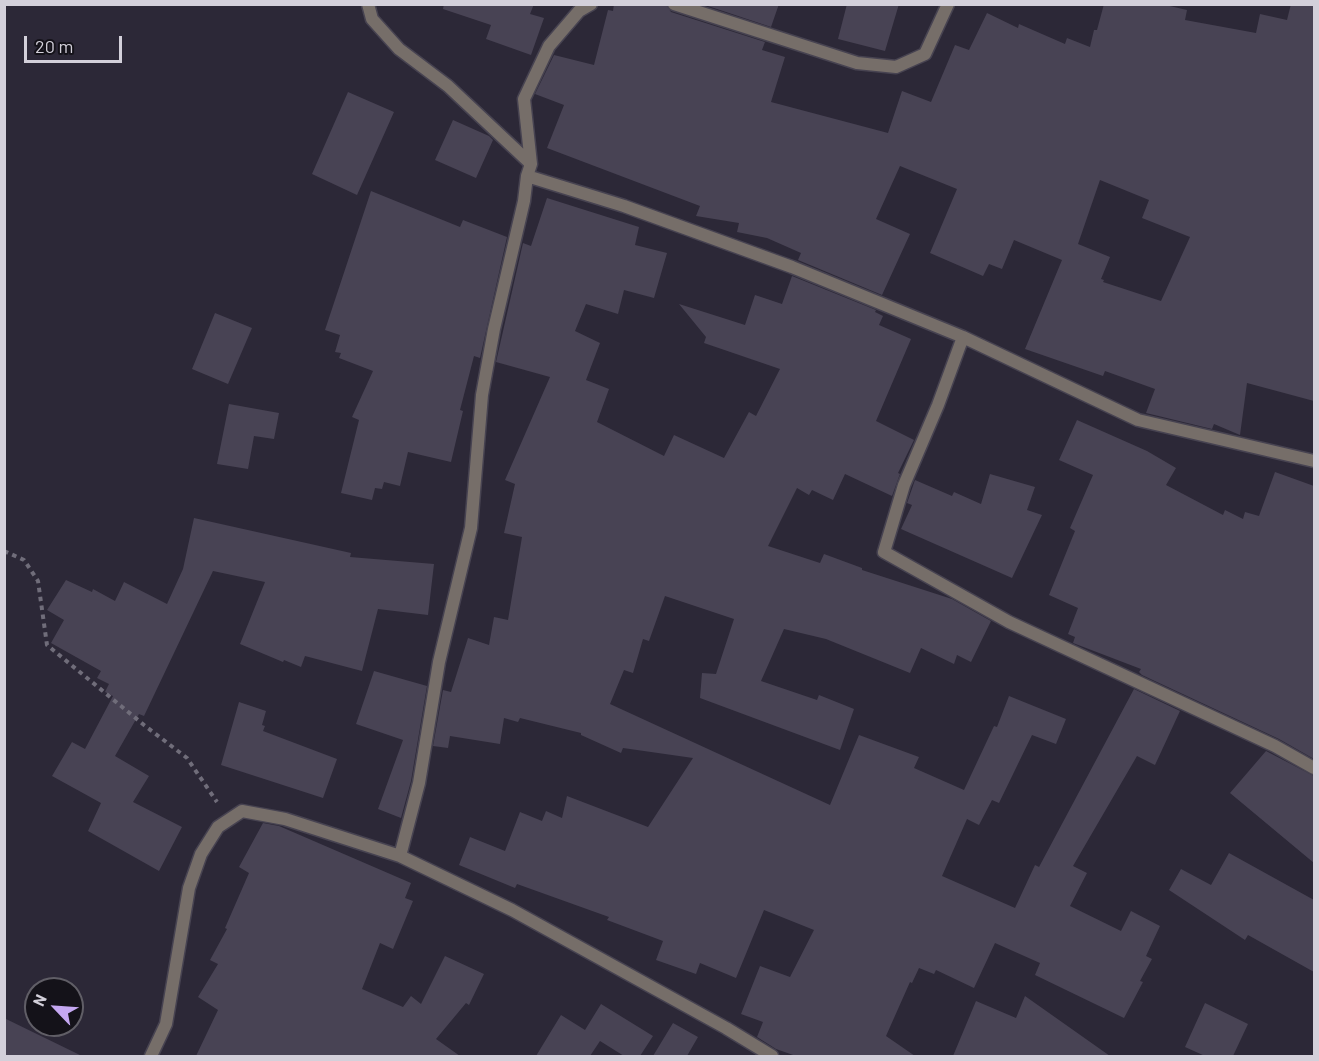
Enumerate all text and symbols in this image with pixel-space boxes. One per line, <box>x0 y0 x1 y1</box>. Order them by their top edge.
scale bar <box>27 24 124 62</box>
text: 20 m <box>35 35 73 57</box>
north arrow <box>24 977 84 1037</box>
text: N <box>28 991 50 1009</box>

